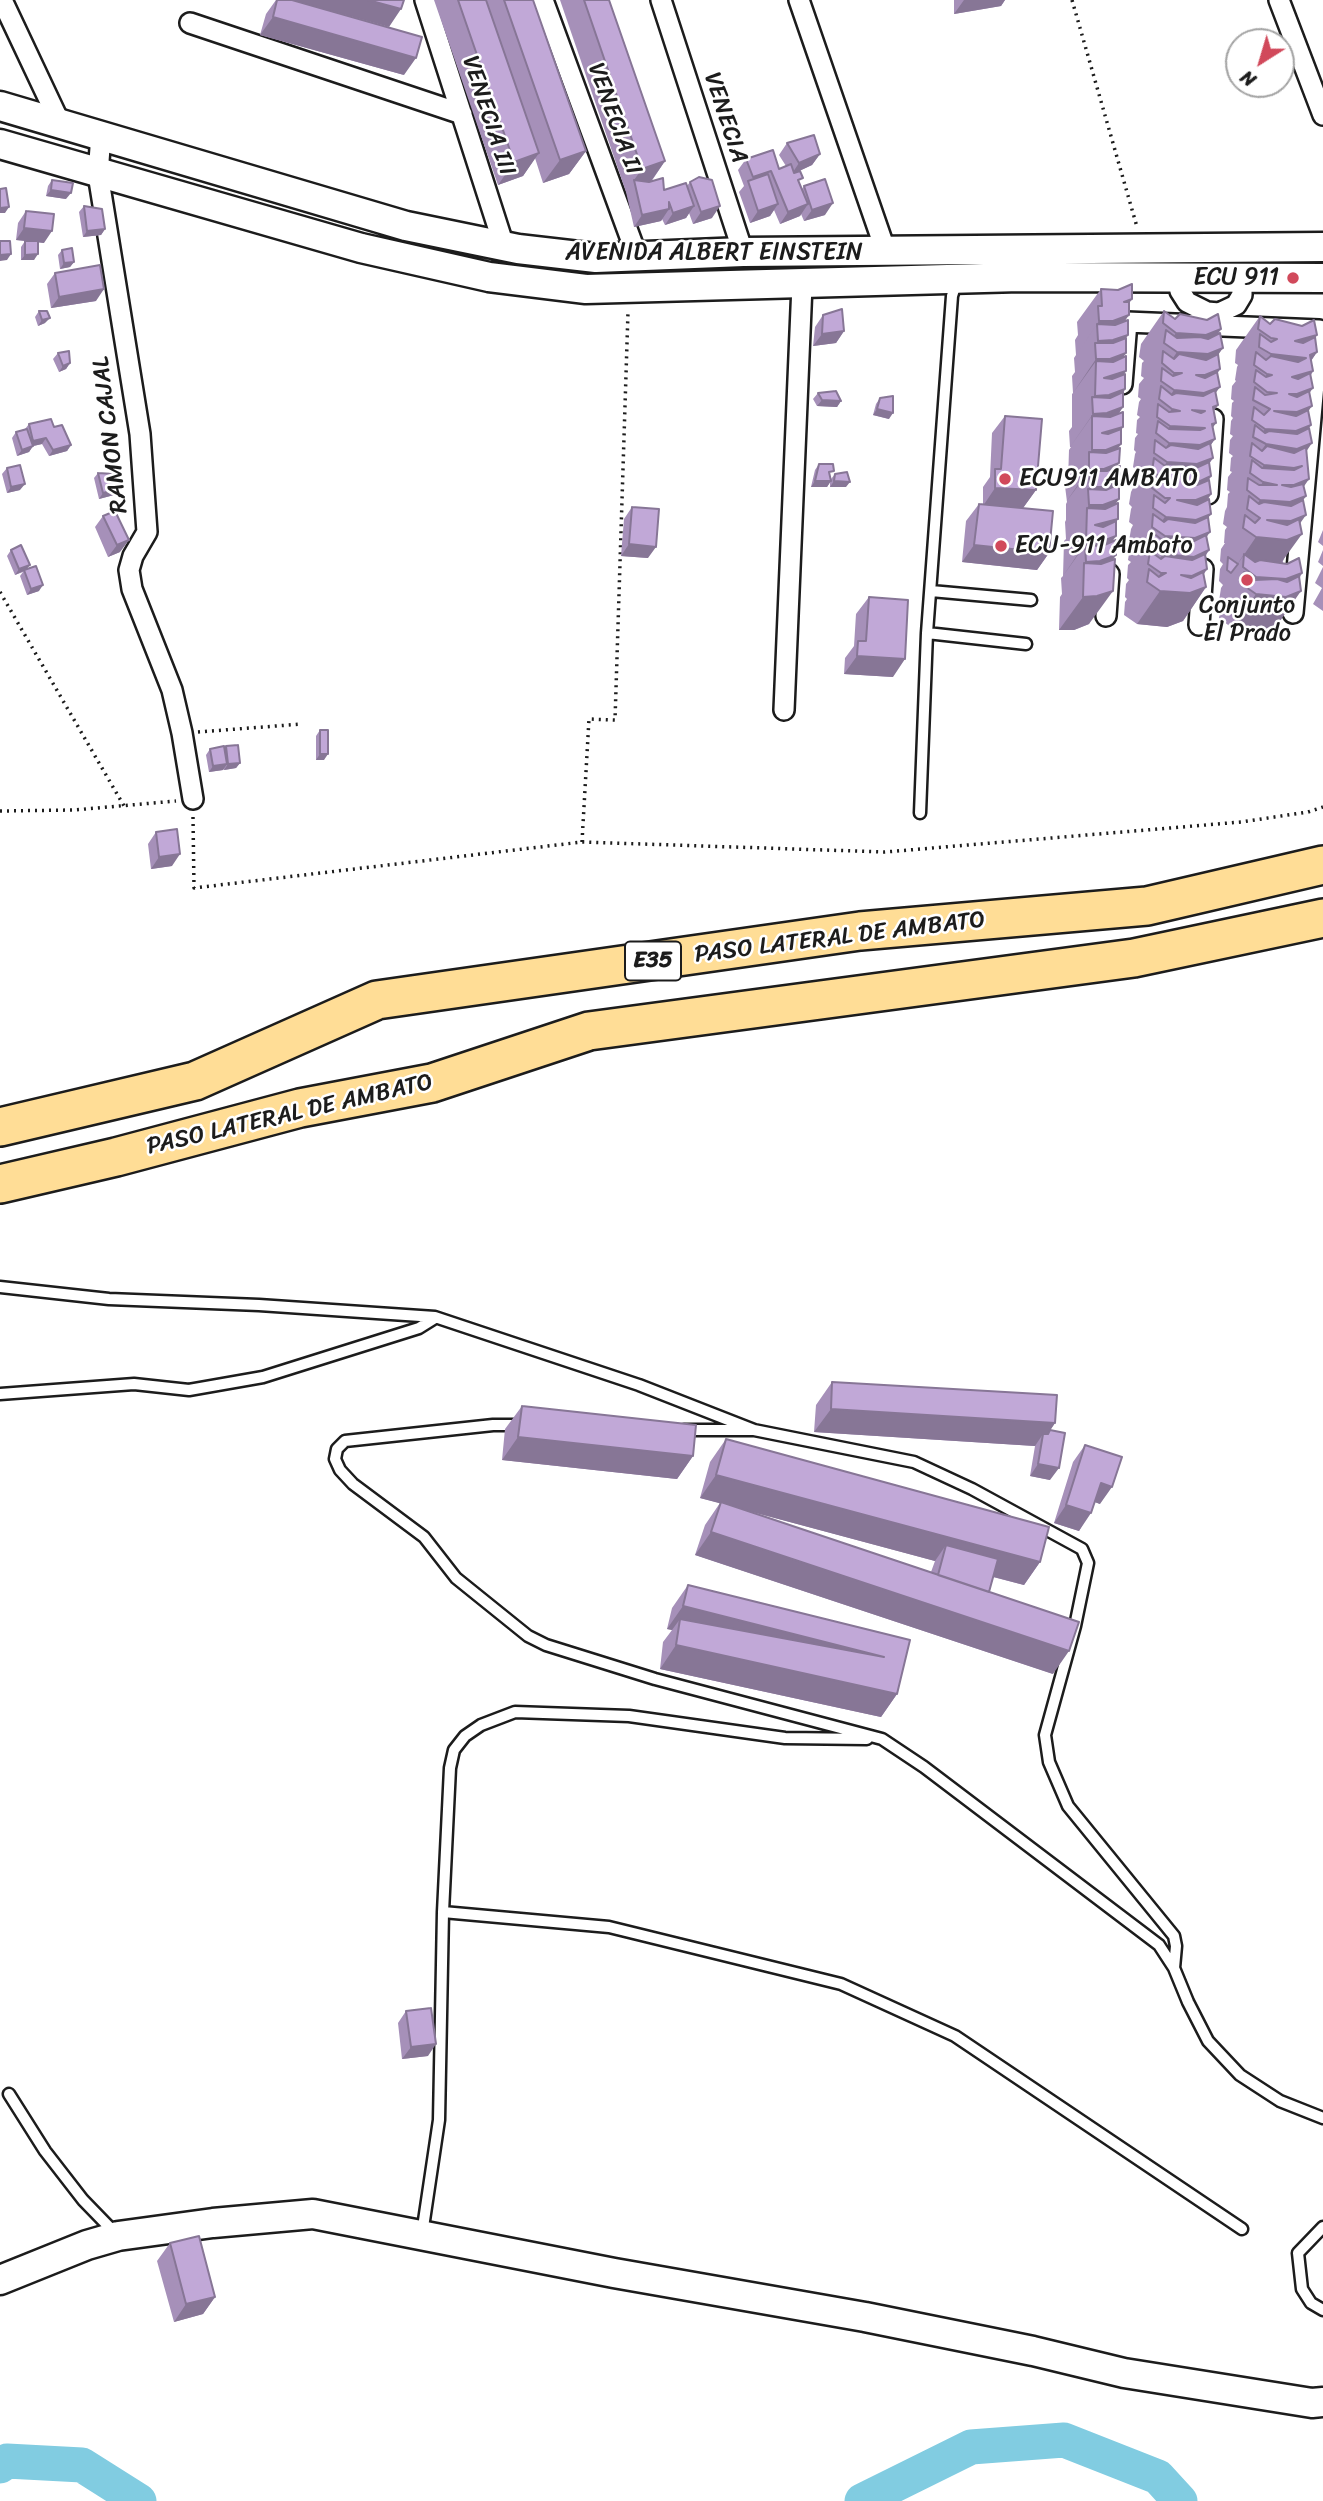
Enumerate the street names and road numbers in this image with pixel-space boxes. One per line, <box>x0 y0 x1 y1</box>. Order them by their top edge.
street label: VENECIA III <box>455 53 521 179</box>
street label: VENECIA II <box>581 59 647 179</box>
street label: VENECIA <box>697 69 753 167</box>
street label: AVENIDA ALBERT EINSTEIN <box>565 239 863 267</box>
street label: RAMON CAJAL <box>87 355 135 515</box>
street label: PASO LATERAL DE AMBATO <box>693 906 987 970</box>
road number: E35 <box>625 942 681 980</box>
street label: PASO LATERAL DE AMBATO <box>144 1068 436 1162</box>

